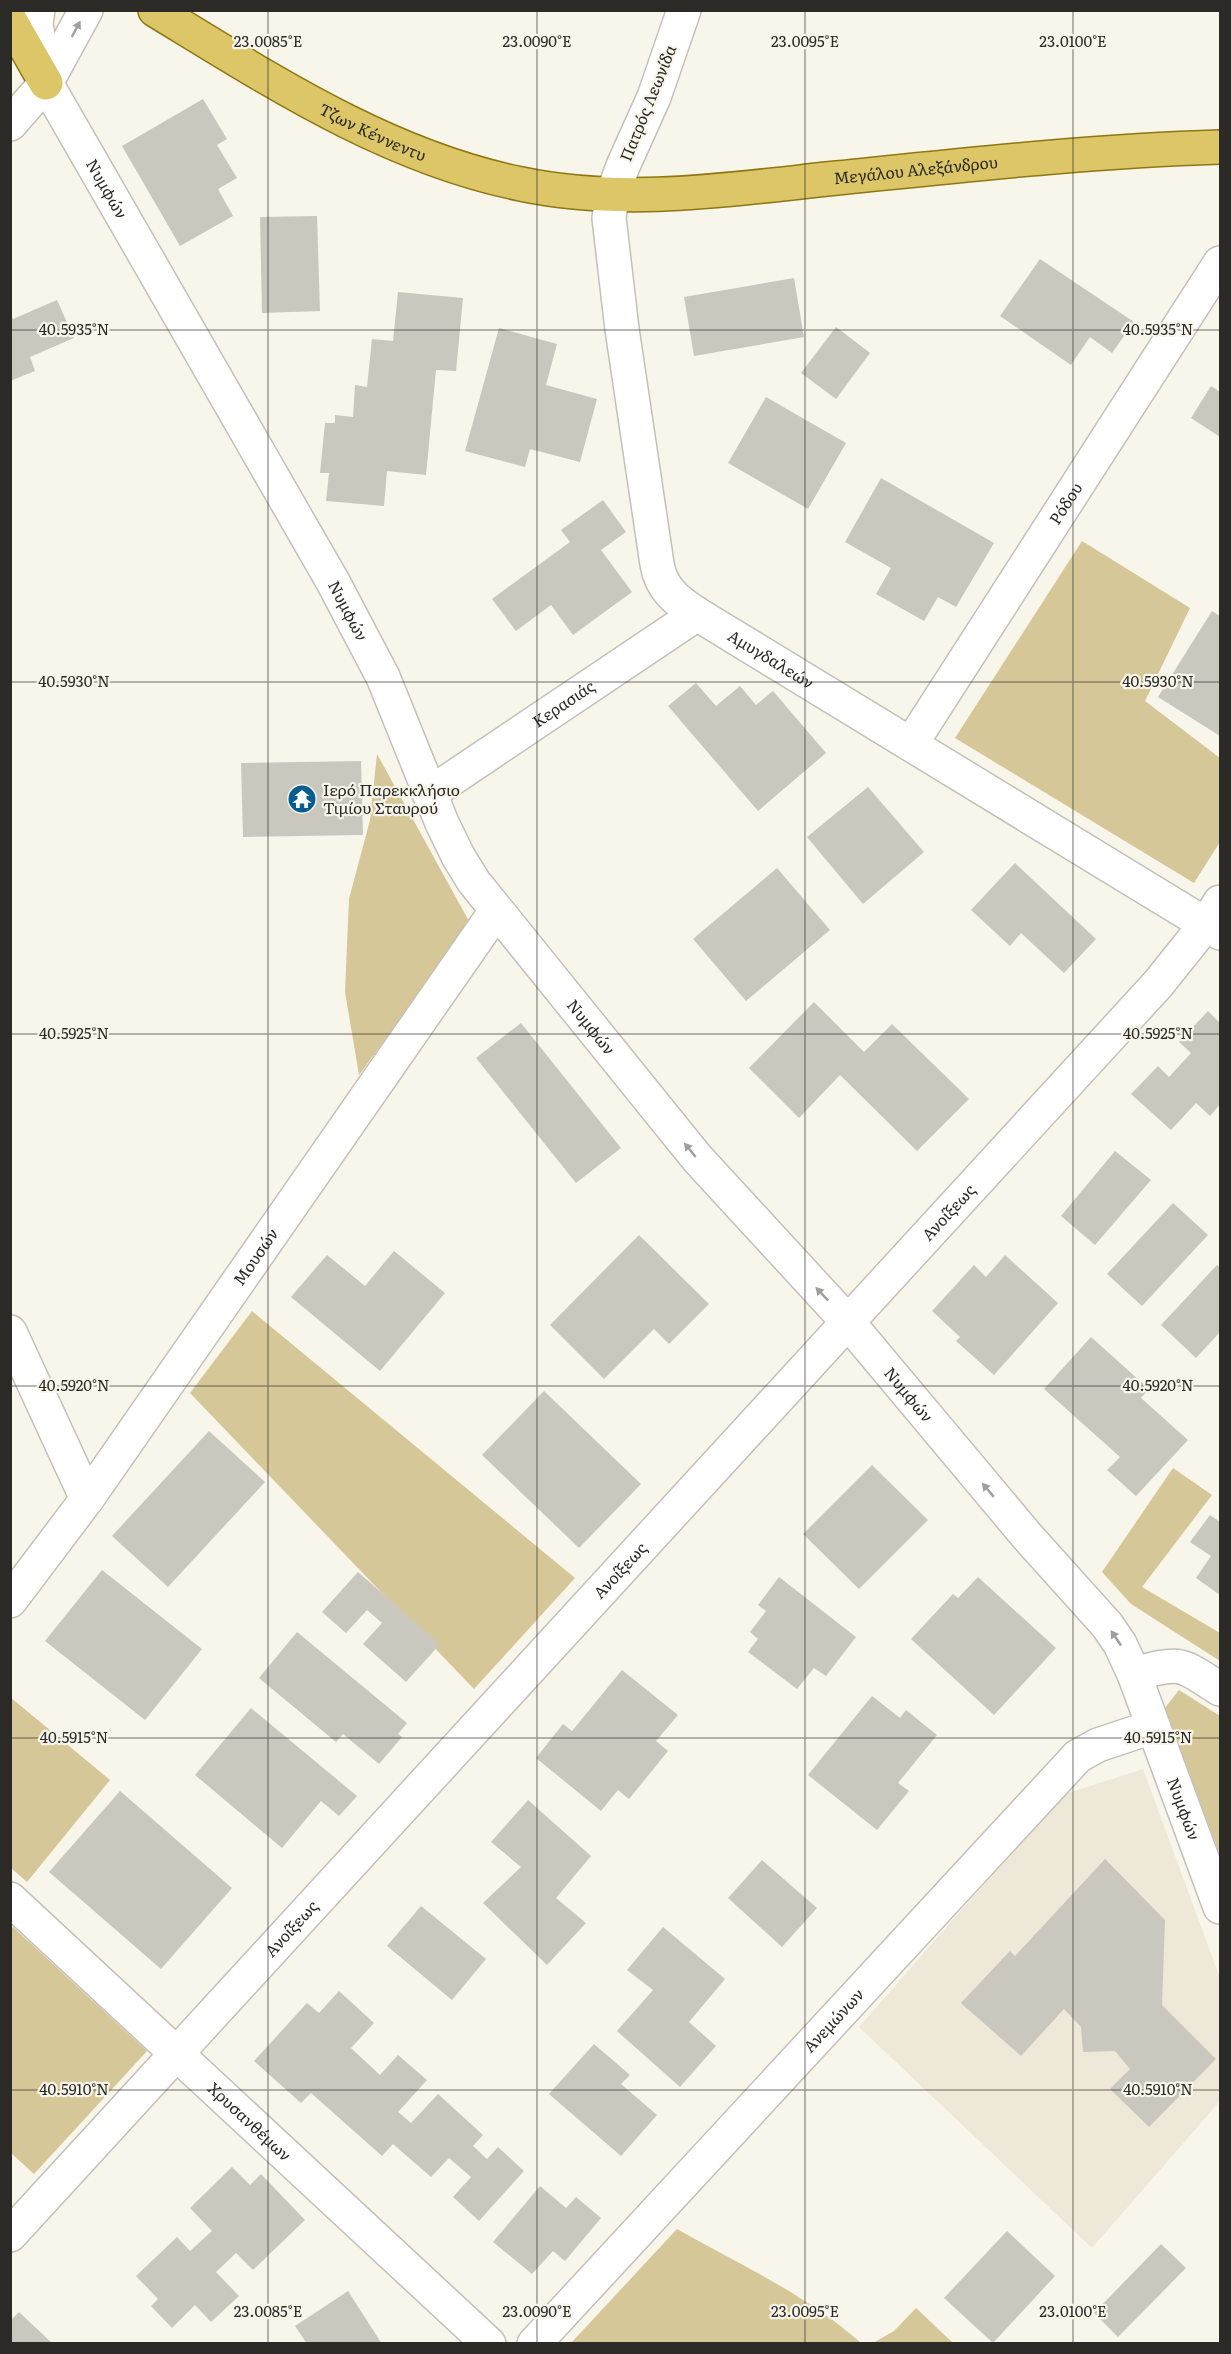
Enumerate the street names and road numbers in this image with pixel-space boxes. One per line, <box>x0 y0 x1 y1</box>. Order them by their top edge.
street label: Πατρός Λεωνίδα <box>613 41 681 165</box>
street label: Τζων Κέννεντυ <box>315 96 430 166</box>
street label: Μεγάλου Αλεξάνδρου <box>832 149 999 189</box>
street label: Νυμφών <box>81 154 134 223</box>
street label: Ρόδου <box>1042 477 1087 529</box>
street label: Νυμφών <box>323 576 375 645</box>
street label: Αμυγδαλεών <box>724 623 819 694</box>
street label: Κερασιάς <box>527 673 599 733</box>
street label: Νυμφών <box>562 993 622 1059</box>
street label: Ανοίξεως <box>915 1178 980 1245</box>
street label: Μουσών <box>226 1223 283 1290</box>
street label: Νυμφών <box>879 1361 940 1427</box>
street label: Ανοίξεως <box>587 1536 652 1603</box>
street label: Νυμφών <box>1162 1774 1207 1843</box>
street label: Ανοίξεως <box>258 1894 323 1962</box>
street label: Ανεμώνων <box>797 1982 869 2057</box>
street label: Χρυσανθέμων <box>203 2076 298 2166</box>

